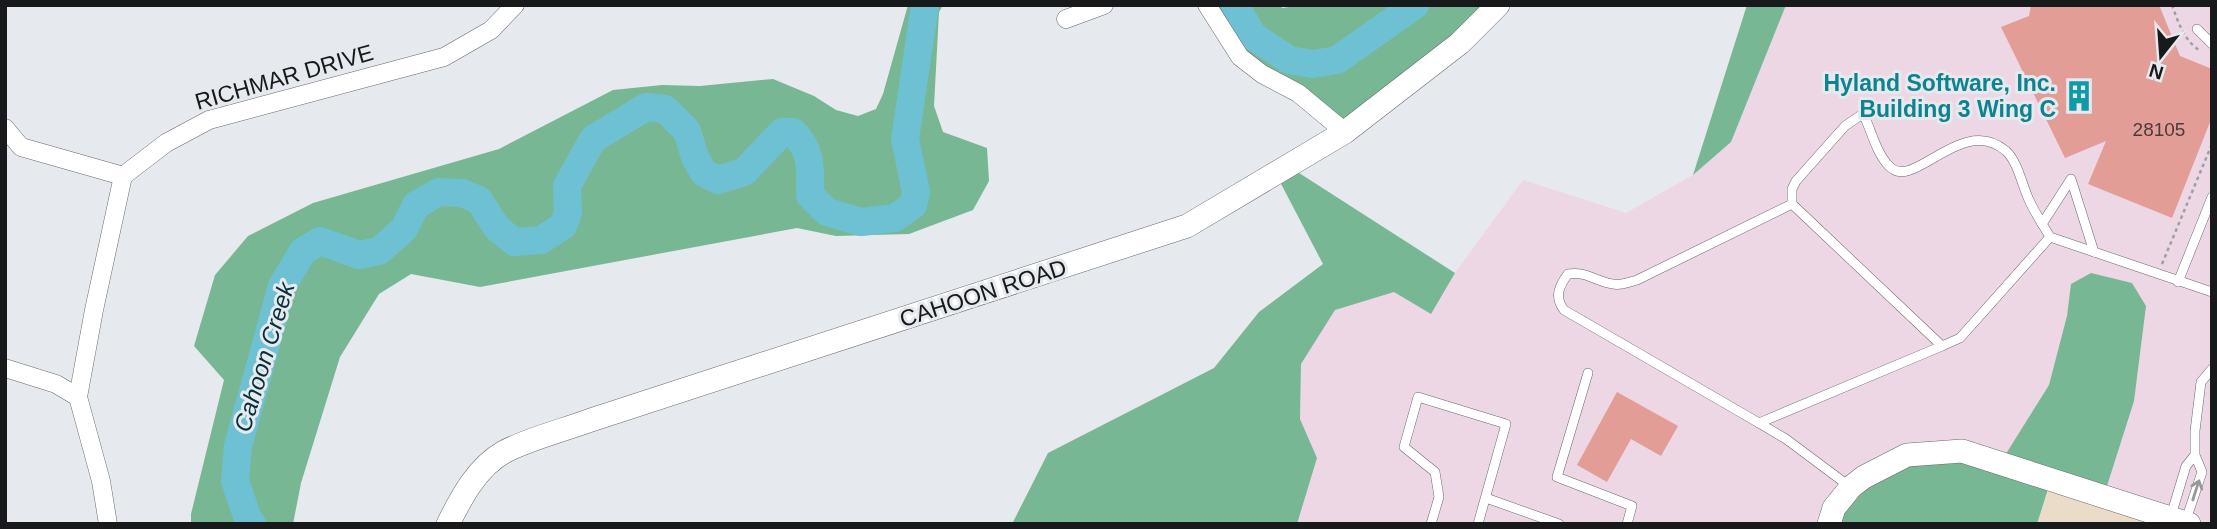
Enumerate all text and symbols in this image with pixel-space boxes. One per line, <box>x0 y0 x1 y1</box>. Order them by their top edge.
north arrow <box>2126 21 2196 91</box>
street label: RICHMAR DRIVE <box>192 39 376 115</box>
text: N <box>2147 60 2166 84</box>
place label: Hyland Software, Inc. Building 3 Wing C <box>1823 70 2056 122</box>
building icon: Hyland Software, Inc. Building 3 Wing C <box>2062 79 2096 113</box>
house number: 28105 <box>2133 119 2185 140</box>
street label: CAHOON ROAD <box>896 254 1070 332</box>
water label: Cahoon Creek <box>228 277 300 435</box>
one-way arrow <box>2191 480 2203 502</box>

